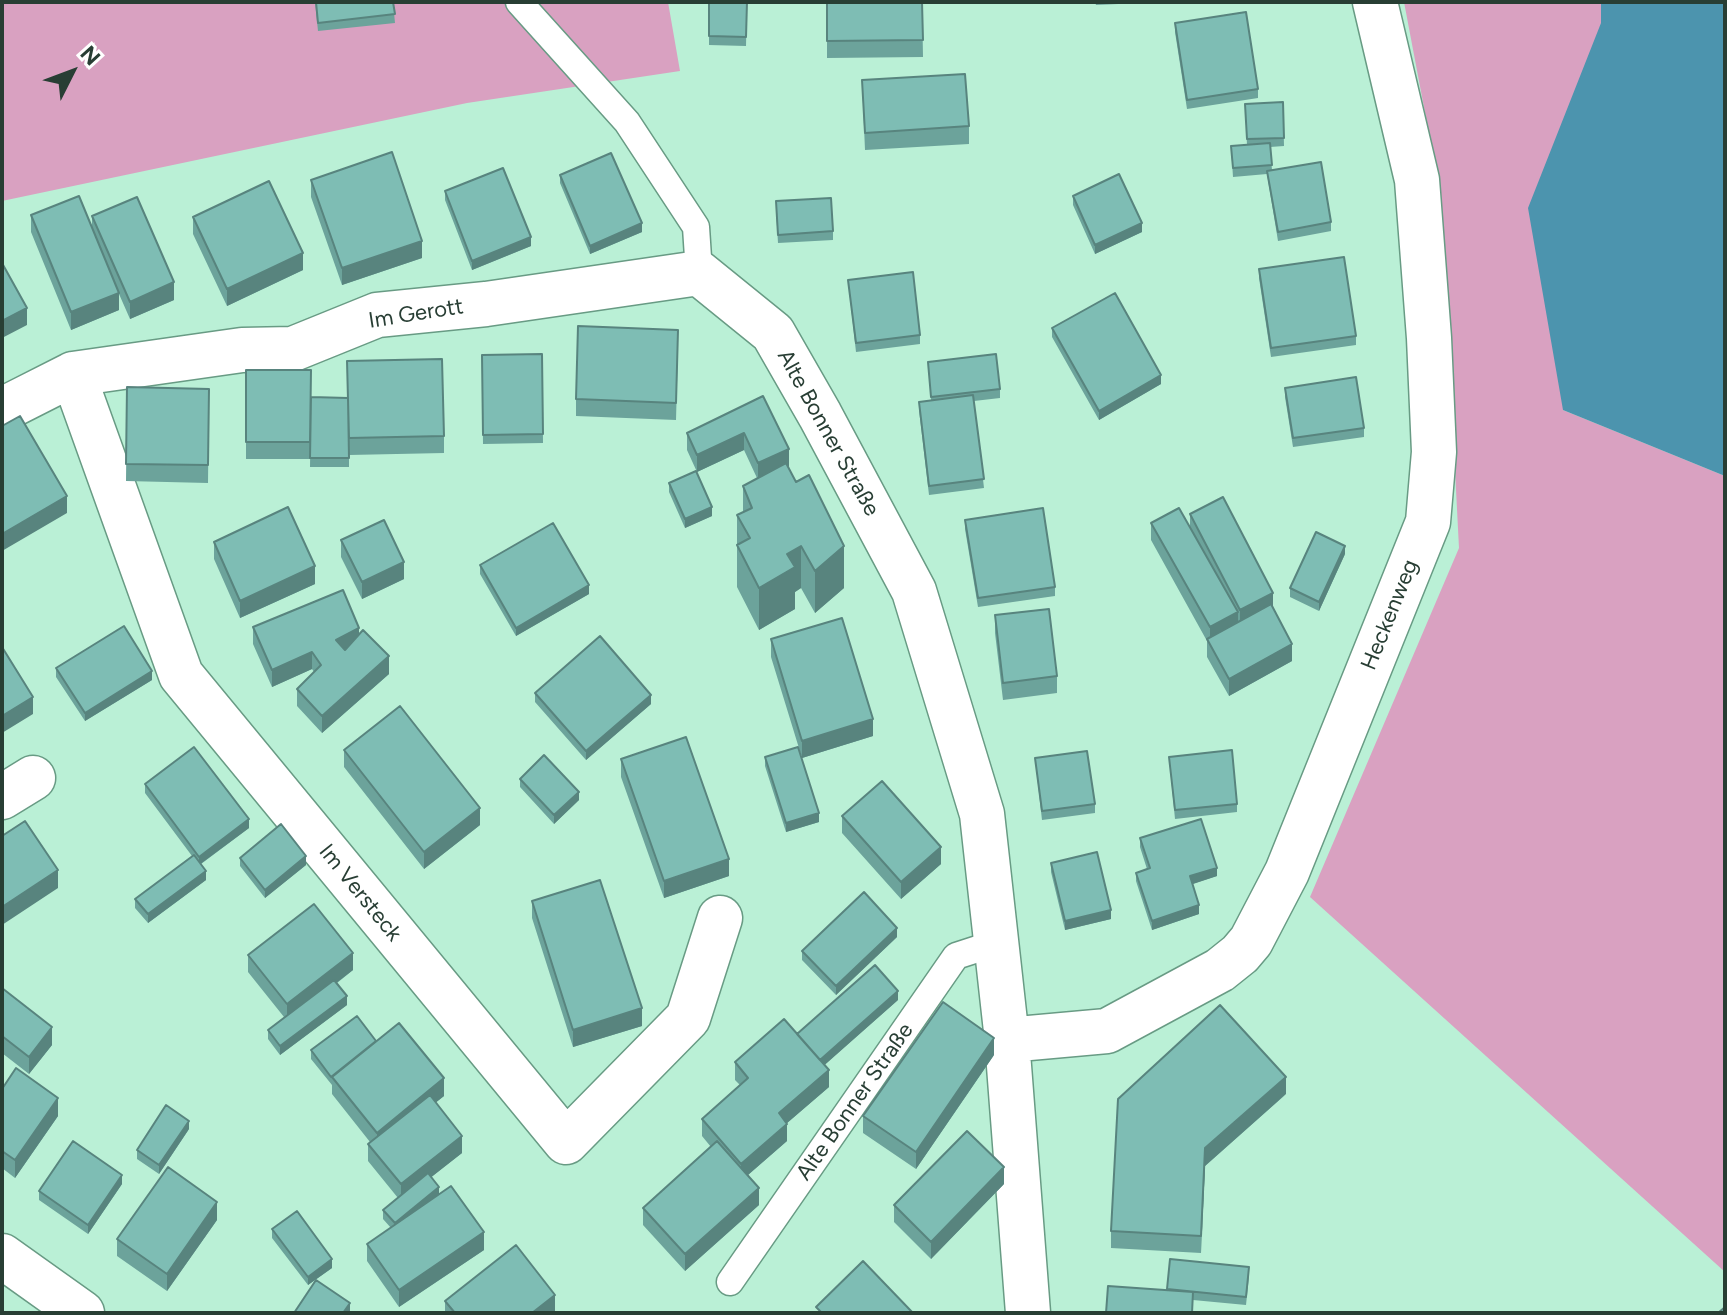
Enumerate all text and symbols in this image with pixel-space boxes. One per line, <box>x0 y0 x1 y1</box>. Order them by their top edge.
north arrow <box>32 32 112 112</box>
text: N <box>74 40 106 71</box>
street label: Im Gerott <box>367 293 465 335</box>
street label: Alte Bonner Straße <box>771 345 885 521</box>
street label: Heckenweg <box>1356 556 1424 674</box>
street label: Im Versteck <box>313 839 407 947</box>
street label: Alte Bonner Straße <box>791 1018 919 1186</box>

